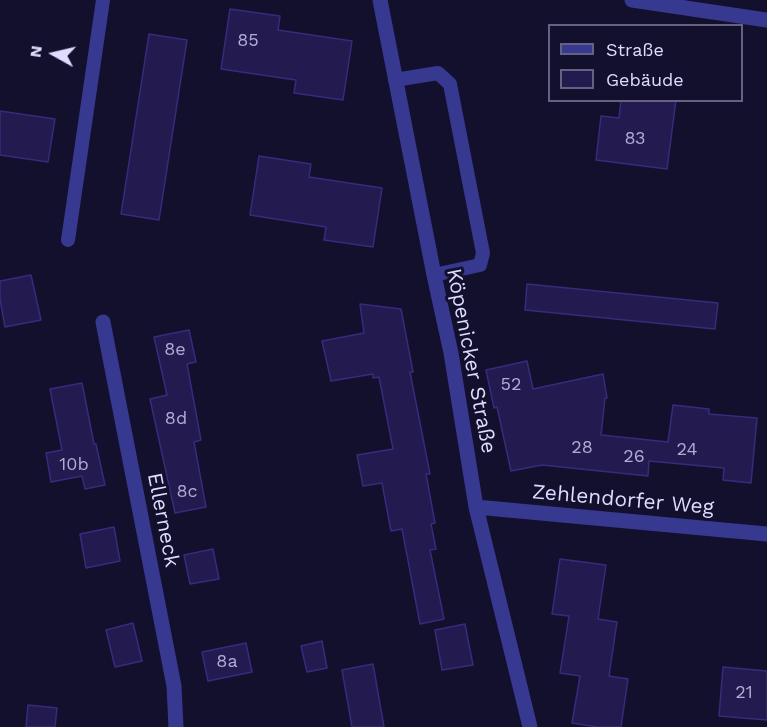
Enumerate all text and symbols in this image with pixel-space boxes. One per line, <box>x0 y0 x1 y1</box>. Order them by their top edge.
north arrow <box>24 24 84 84</box>
legend <box>548 24 743 102</box>
house number: 85 <box>237 30 259 52</box>
text: Straße <box>606 39 664 60</box>
text: N <box>25 44 46 59</box>
text: Gebäude <box>606 69 684 90</box>
house number: 83 <box>624 128 646 150</box>
street label: Köpenicker Straße <box>441 266 501 456</box>
house number: 8e <box>164 339 186 361</box>
house number: 52 <box>501 374 521 396</box>
house number: 8d <box>165 408 187 430</box>
house number: 28 <box>571 437 593 459</box>
house number: 24 <box>677 439 697 461</box>
house number: 26 <box>623 446 645 468</box>
house number: 10b <box>59 454 89 476</box>
street label: Ellerneck <box>141 471 185 569</box>
street label: Zehlendorfer Weg <box>531 480 715 520</box>
house number: 8c <box>176 481 198 503</box>
house number: 8a <box>216 651 238 673</box>
house number: 21 <box>735 682 753 704</box>

